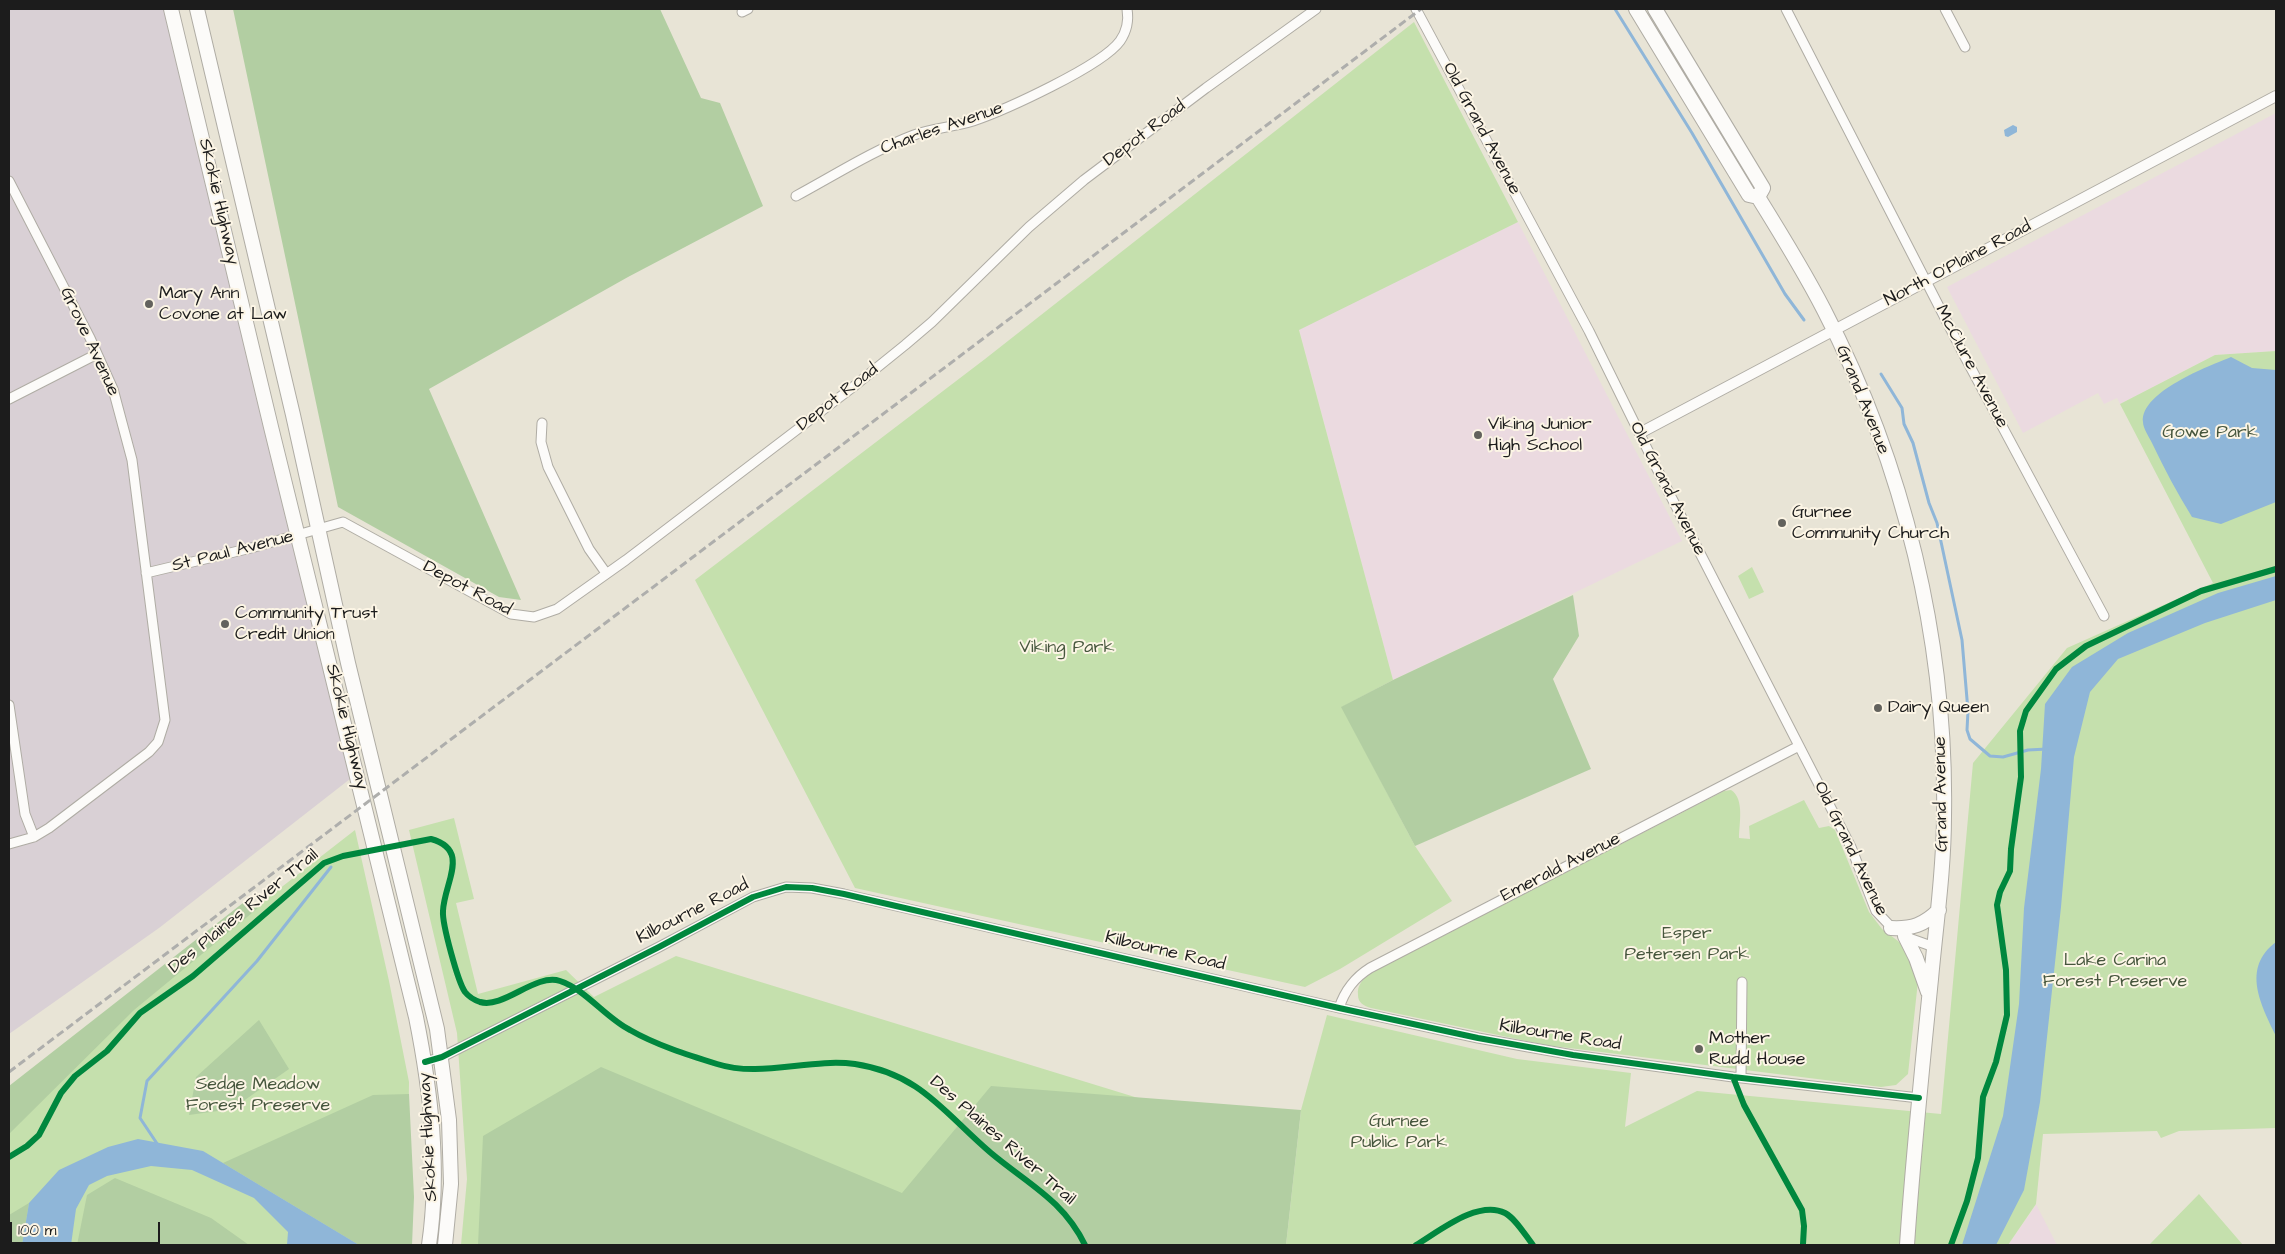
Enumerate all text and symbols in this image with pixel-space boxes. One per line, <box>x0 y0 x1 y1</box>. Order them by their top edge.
street label: Old Grand Avenue <box>1437 59 1525 199</box>
street label: Depot Road <box>1100 96 1190 172</box>
street label: Charles Avenue <box>878 98 1006 160</box>
street label: Skokie Highway <box>193 137 243 267</box>
street label: North O'Plaine Road <box>1881 216 2035 312</box>
place label: Mary Ann Covone at Law <box>159 283 287 326</box>
street label: Grove Avenue <box>54 284 124 400</box>
marker: Mary Ann Covone at Law <box>143 298 155 310</box>
street label: McClure Avenue <box>1929 302 2013 432</box>
street label: Grand Avenue <box>1830 342 1894 458</box>
street label: Depot Road <box>793 360 883 436</box>
place label: Viking Junior High School <box>1488 414 1592 456</box>
street label: Old Grand Avenue <box>1624 419 1710 559</box>
park label: Gowe Park <box>2162 422 2258 444</box>
marker: Viking Junior High School <box>1472 429 1484 441</box>
place label: Gurnee Community Church <box>1792 502 1949 544</box>
marker: Gurnee Community Church <box>1776 517 1788 529</box>
street label: St Paul Avenue <box>170 526 296 578</box>
street label: Depot Road <box>419 557 515 621</box>
place label: Community Trust Credit Union <box>235 603 378 646</box>
marker: Community Trust Credit Union <box>219 618 231 630</box>
park label: Viking Park <box>1020 637 1114 659</box>
street label: Skokie Highway <box>320 662 372 792</box>
place label: Dairy Queen <box>1888 697 1989 719</box>
marker: Dairy Queen <box>1872 702 1884 714</box>
street label: Grand Avenue <box>1930 736 1954 852</box>
street label: Old Grand Avenue <box>1808 778 1892 920</box>
street label: Emerald Avenue <box>1498 829 1624 907</box>
street label: Des Plaines River Trail <box>165 845 323 979</box>
street label: Kilbourne Road <box>633 874 753 950</box>
park label: Esper Petersen Park <box>1625 923 1749 966</box>
street label: Kilbourne Road <box>1103 928 1227 976</box>
park label: Lake Carina Forest Preserve <box>2043 950 2187 992</box>
street label: Kilbourne Road <box>1498 1016 1622 1056</box>
place label: Mother Rudd House <box>1709 1028 1806 1070</box>
marker: Mother Rudd House <box>1693 1043 1705 1055</box>
street label: Skokie Highway <box>415 1072 443 1202</box>
street label: Des Plaines River Trail <box>925 1072 1079 1210</box>
park label: Sedge Meadow Forest Preserve <box>186 1074 330 1116</box>
park label: Gurnee Public Park <box>1351 1111 1447 1154</box>
scale bar <box>12 1212 162 1244</box>
text: 100 m <box>18 1220 57 1241</box>

